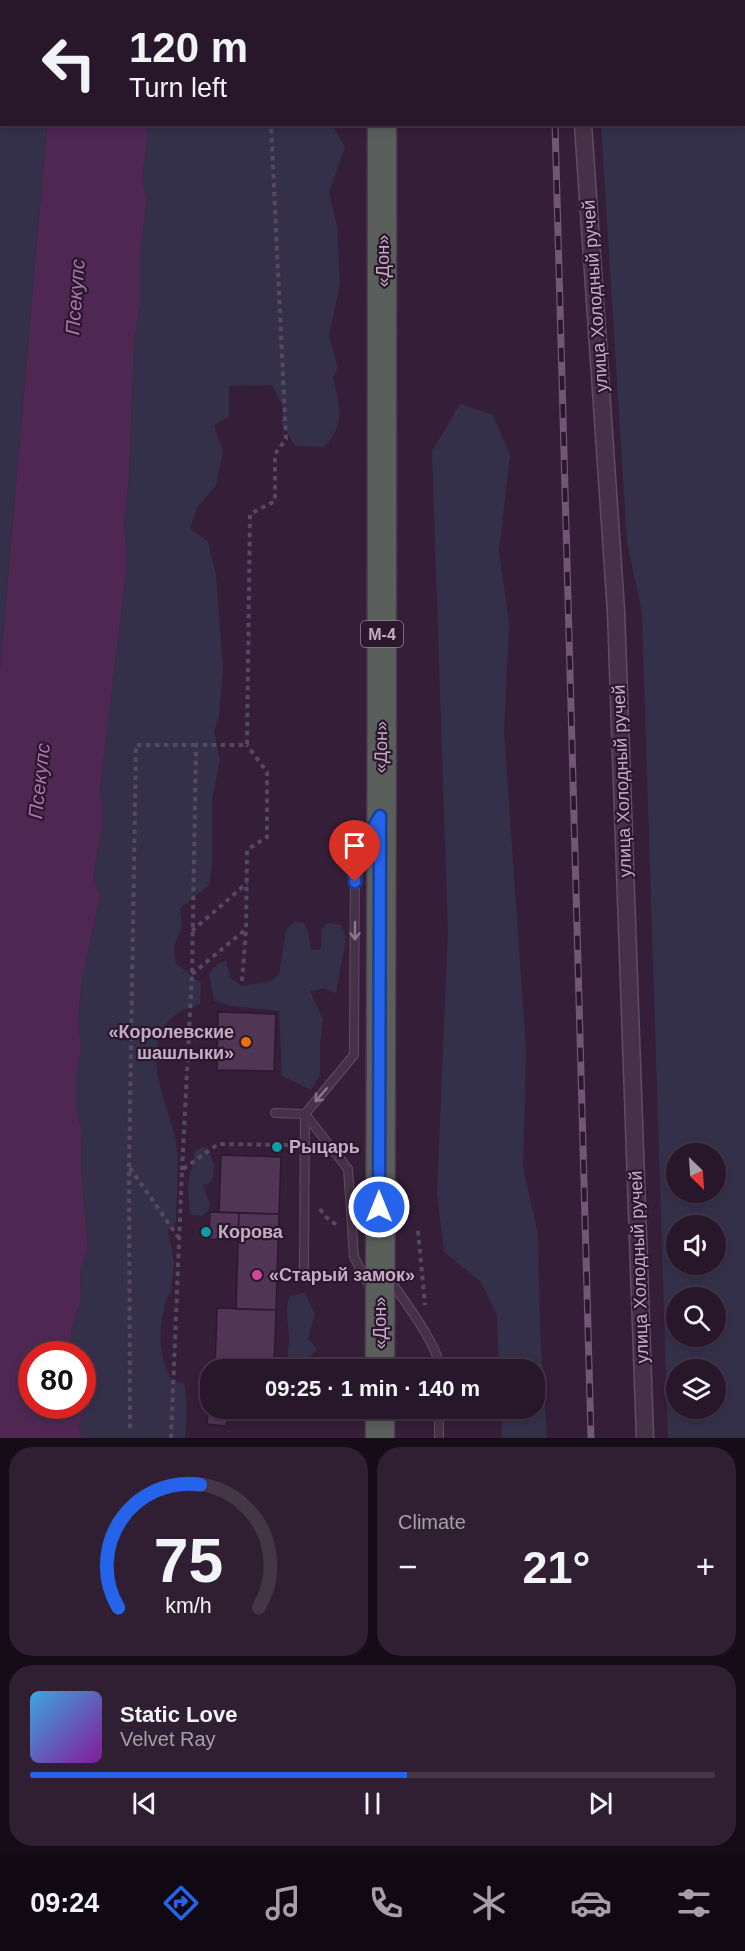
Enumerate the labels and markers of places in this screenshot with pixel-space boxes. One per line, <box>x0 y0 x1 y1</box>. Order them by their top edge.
pin <box>329 820 380 882</box>
place label: «Королевские шашлыки» <box>109 1022 234 1063</box>
marker: «Королевские шашлыки» <box>239 1035 253 1049</box>
place label: Рыцарь <box>289 1137 360 1157</box>
marker: Рыцарь <box>270 1140 284 1154</box>
place label: Корова <box>218 1222 284 1242</box>
marker: Корова <box>199 1225 213 1239</box>
place label: «Старый замок» <box>269 1265 415 1285</box>
marker: «Старый замок» <box>250 1268 264 1282</box>

